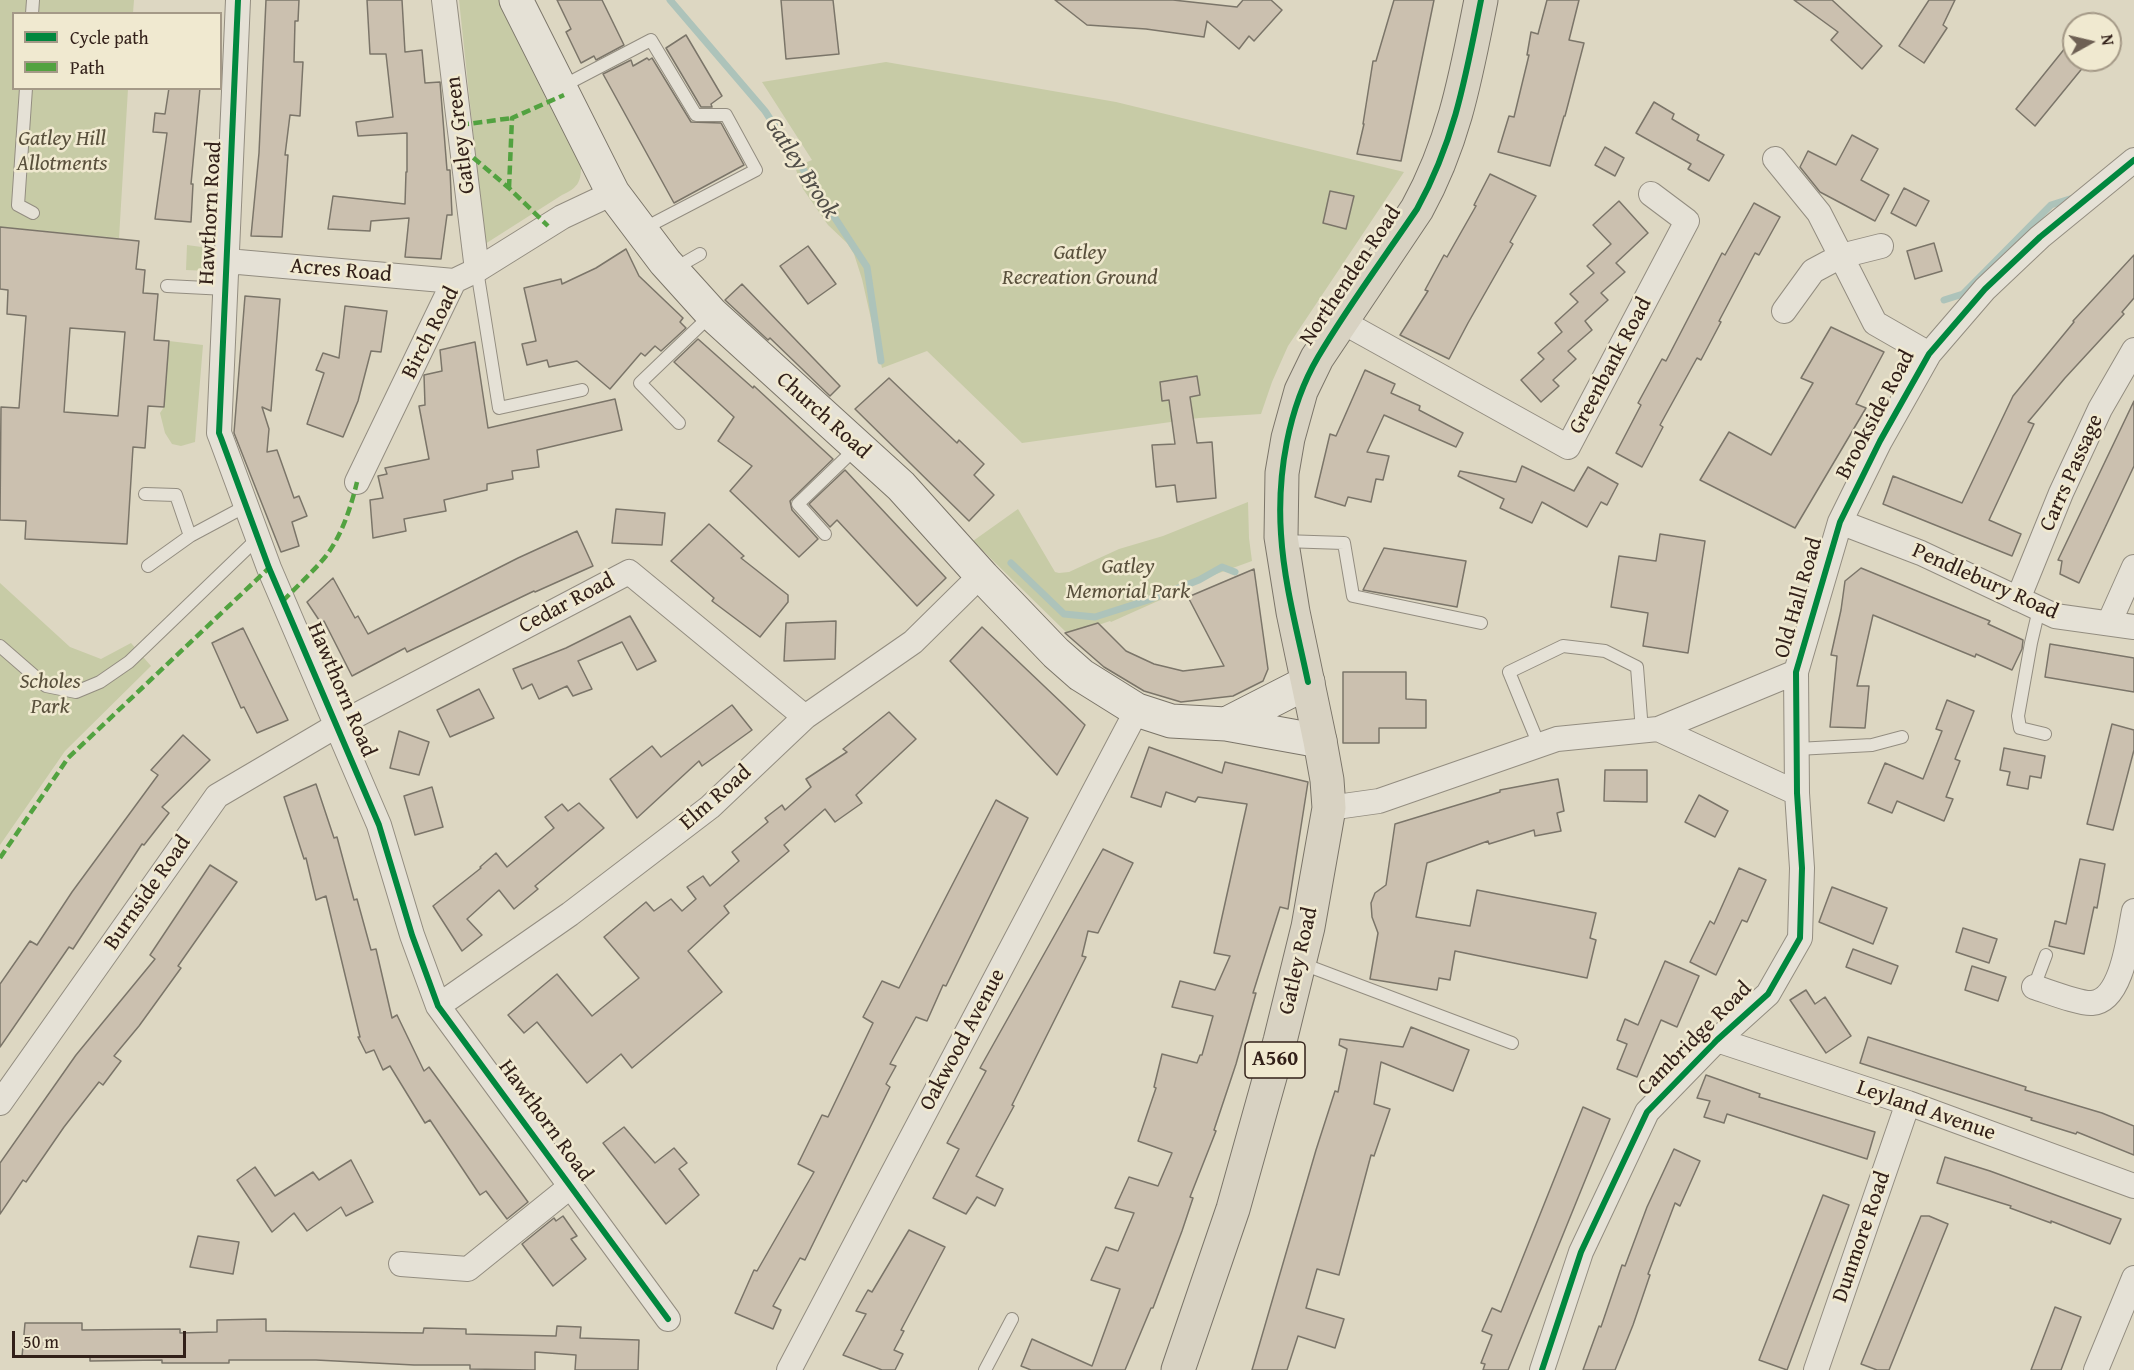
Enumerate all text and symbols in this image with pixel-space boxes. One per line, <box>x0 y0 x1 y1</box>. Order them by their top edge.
legend <box>12 12 222 90</box>
north arrow <box>2062 12 2122 72</box>
text: Cycle path <box>70 24 149 51</box>
text: N <box>2095 33 2120 47</box>
text: Path <box>70 54 105 81</box>
street label: Gatley Green <box>441 75 481 195</box>
water label: Gatley Brook <box>758 112 844 224</box>
park label: Gatley Hill Allotments <box>17 126 107 178</box>
street label: Hawthorn Road <box>194 140 228 286</box>
street label: Northenden Road <box>1295 201 1407 351</box>
park label: Gatley Recreation Ground <box>1002 240 1158 292</box>
street label: Acres Road <box>289 253 393 289</box>
street label: Birch Road <box>397 282 465 384</box>
street label: Greenbank Road <box>1564 293 1658 439</box>
street label: Brookside Road <box>1831 346 1921 484</box>
street label: Church Road <box>770 367 876 465</box>
street label: Carrs Passage <box>2034 410 2110 536</box>
street label: Old Hall Road <box>1769 535 1829 661</box>
street label: Pendlebury Road <box>1908 538 2062 626</box>
park label: Gatley Memorial Park <box>1066 554 1190 606</box>
street label: Cedar Road <box>515 568 619 640</box>
street label: Hawthorn Road <box>301 619 381 761</box>
park label: Scholes Park <box>19 669 81 720</box>
street label: Elm Road <box>675 760 757 836</box>
street label: Burnside Road <box>99 831 197 955</box>
street label: Gatley Road <box>1274 905 1324 1017</box>
street label: Oakwood Avenue <box>915 965 1011 1115</box>
street label: Cambridge Road <box>1632 976 1758 1102</box>
road number: A560 <box>1245 1042 1305 1078</box>
street label: Hawthorn Road <box>492 1055 598 1187</box>
street label: Leyland Avenue <box>1853 1075 1999 1147</box>
street label: Dunmore Road <box>1827 1168 1897 1306</box>
scale bar <box>15 1319 189 1357</box>
text: 50 m <box>23 1328 59 1355</box>

